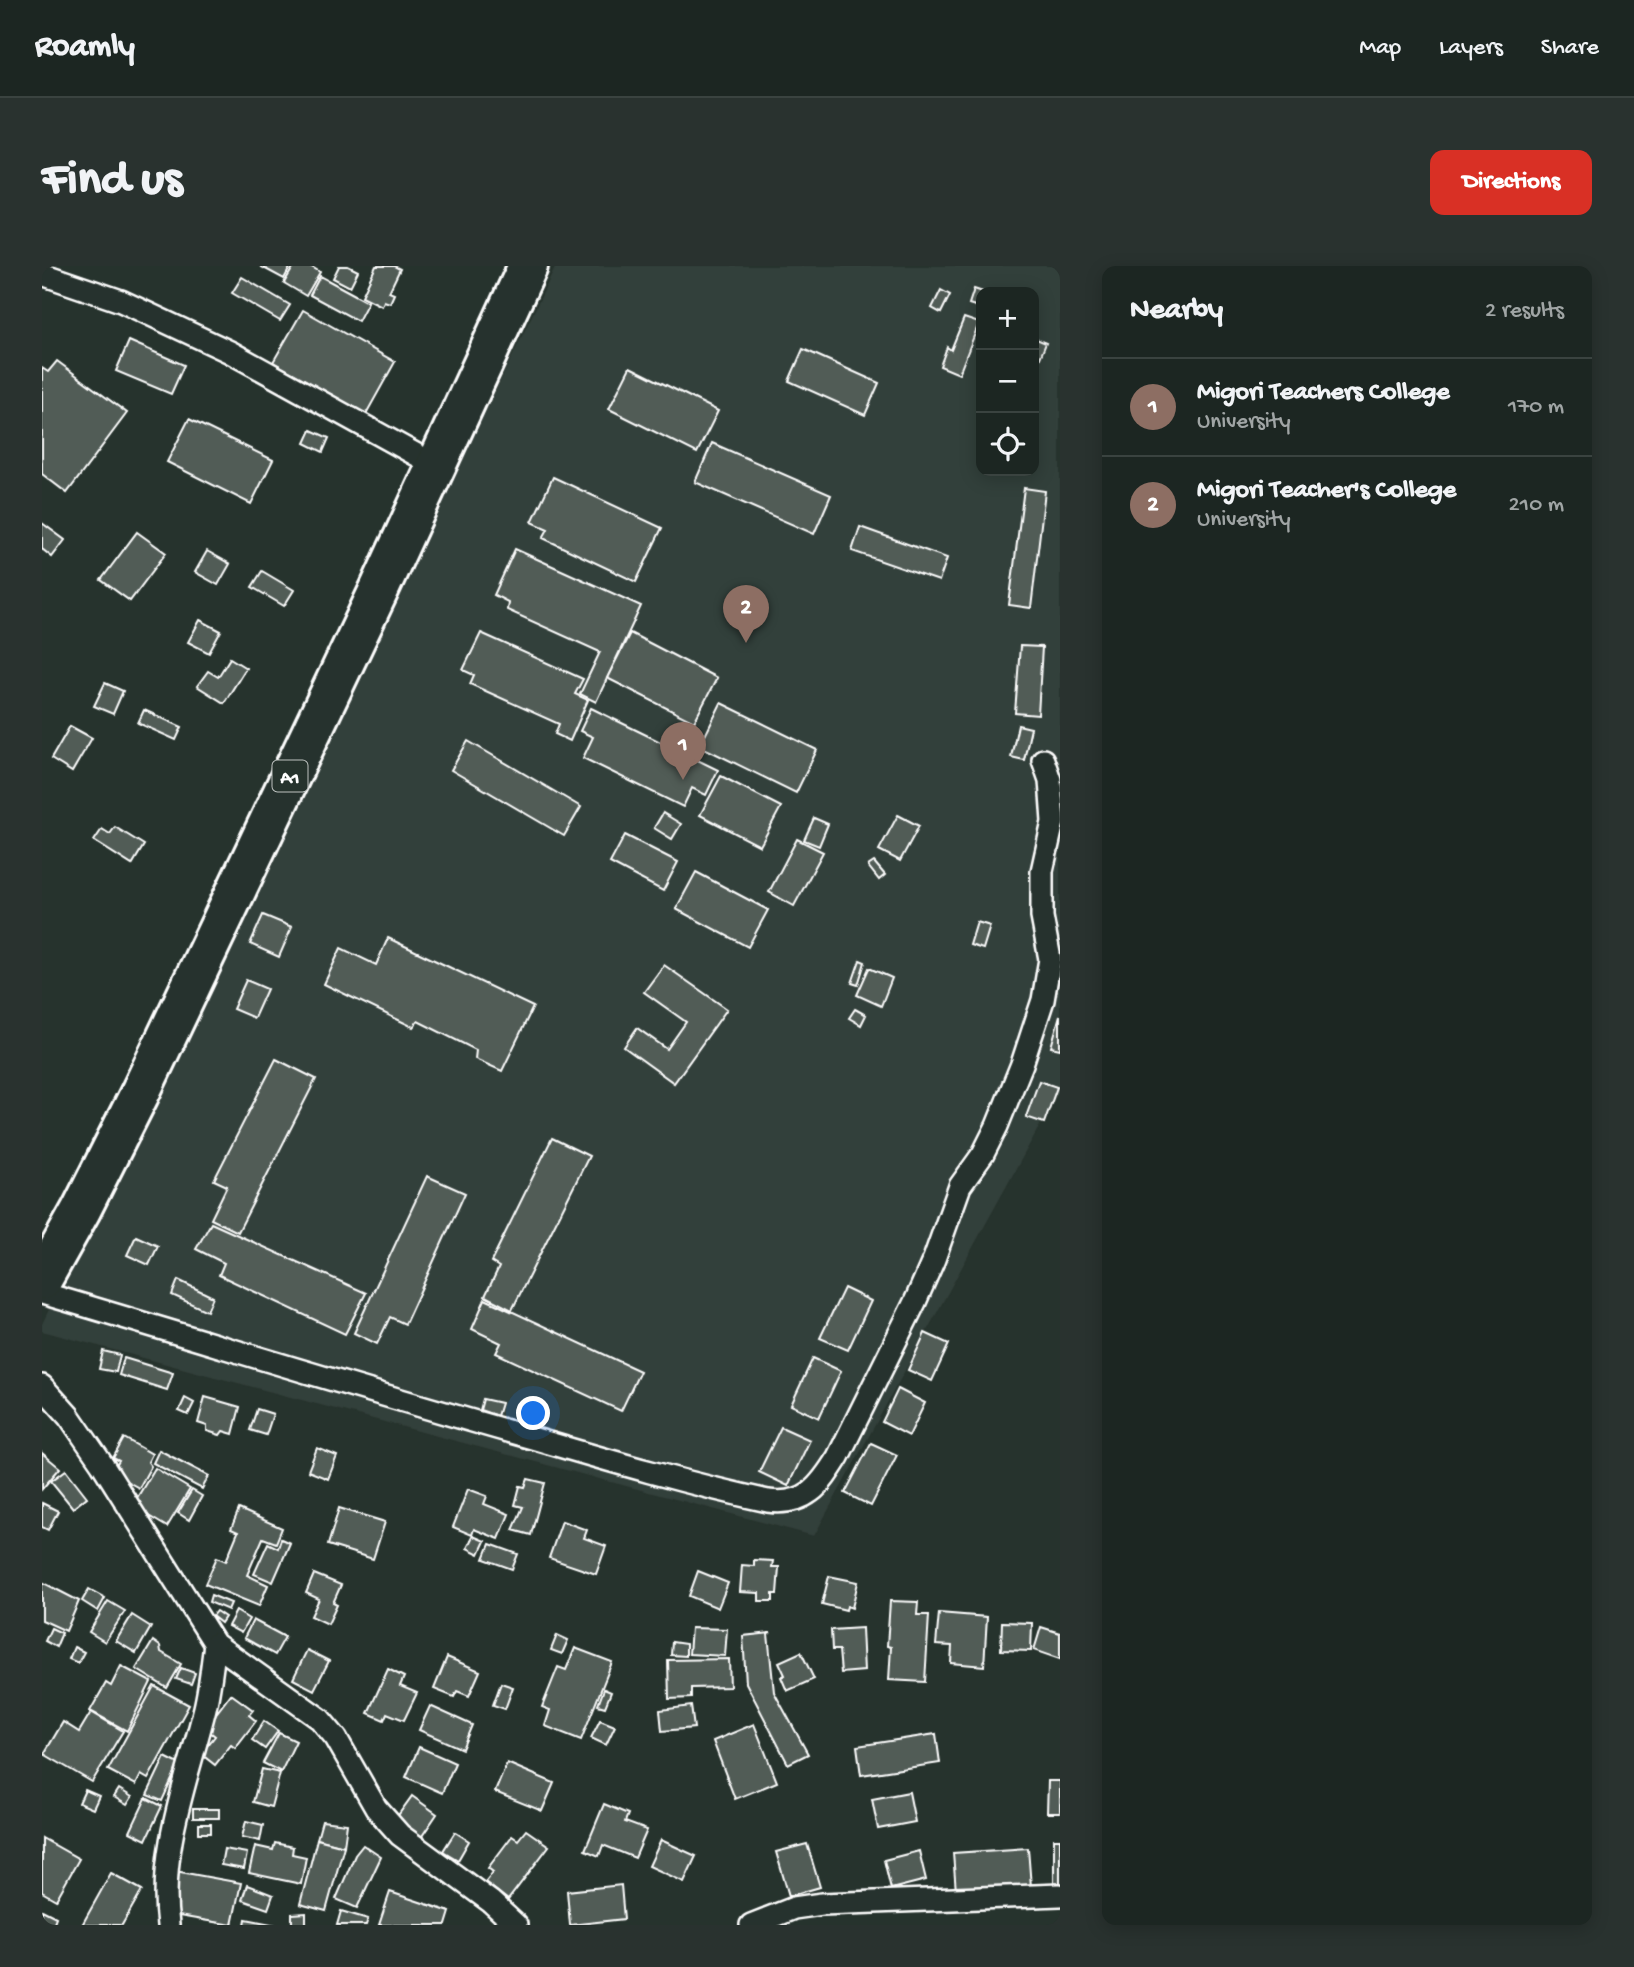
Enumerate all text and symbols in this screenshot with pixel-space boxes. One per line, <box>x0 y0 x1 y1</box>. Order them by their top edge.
text: Roamly <box>35 29 135 67</box>
text: Map <box>1359 34 1401 63</box>
text: Layers <box>1439 34 1503 63</box>
text: Share <box>1541 34 1599 63</box>
button: Directions <box>1430 150 1592 215</box>
text: Find us <box>42 153 182 211</box>
map controls <box>976 287 1039 476</box>
button: + <box>976 287 1039 350</box>
text: Nearby <box>1130 294 1223 329</box>
text: 2 results <box>1485 298 1564 325</box>
button: − <box>976 350 1039 413</box>
text: Migori Teachers College <box>1197 378 1450 409</box>
text: 1 <box>1148 394 1158 421</box>
text: 170 m <box>1508 394 1564 421</box>
text: University <box>1197 409 1291 436</box>
button: locate <box>976 413 1039 476</box>
text: Migori Teacher's College <box>1197 476 1456 507</box>
text: 2 <box>1147 492 1159 519</box>
text: 210 m <box>1509 492 1564 519</box>
text: University <box>1197 507 1291 534</box>
pin: 2 <box>723 585 769 643</box>
pin: 1 <box>660 722 706 780</box>
road number: A1 <box>272 761 308 792</box>
your location <box>516 1396 550 1430</box>

